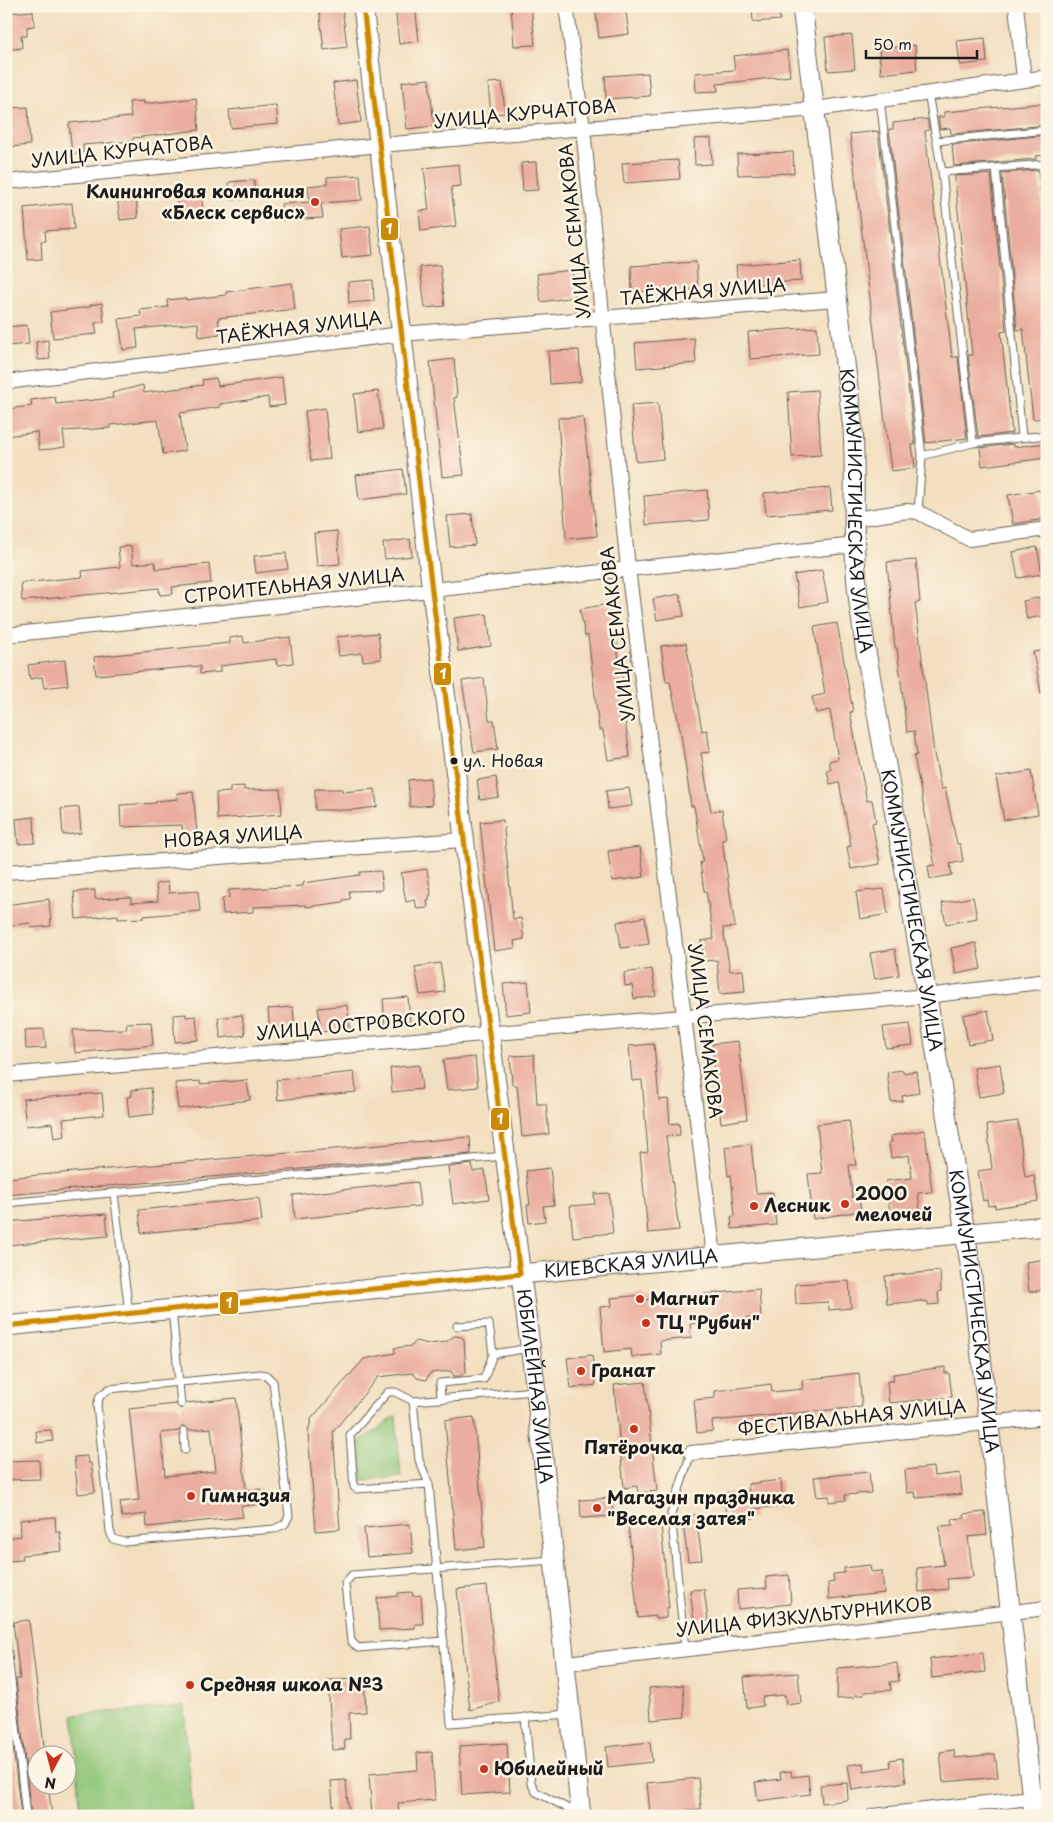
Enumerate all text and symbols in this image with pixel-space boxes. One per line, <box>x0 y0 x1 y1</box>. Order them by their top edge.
scale bar <box>866 28 977 60</box>
text: 50 m <box>873 32 912 55</box>
street label: УЛИЦА КУРЧАТОВА <box>433 91 617 134</box>
street label: УЛИЦА КУРЧАТОВА <box>30 128 214 173</box>
street label: УЛИЦА СЕМАКОВА <box>551 142 596 320</box>
place label: Клининговая компания «Блеск сервис» <box>86 177 305 225</box>
marker: Клининговая компания «Блеск сервис» <box>309 196 321 208</box>
line badge: 1 <box>380 217 399 241</box>
text: 1 <box>386 218 393 239</box>
street label: ТАЁЖНАЯ УЛИЦА <box>619 270 787 311</box>
street label: ТАЁЖНАЯ УЛИЦА <box>215 303 383 350</box>
street label: КОММУНИСТИЧЕСКАЯ УЛИЦА <box>834 367 881 655</box>
street label: УЛИЦА СЕМАКОВА <box>592 545 641 723</box>
street label: СТРОИТЕЛЬНАЯ УЛИЦА <box>182 559 406 610</box>
line badge: 1 <box>433 662 452 686</box>
text: 1 <box>440 663 447 684</box>
place label: ул. Новая <box>463 747 544 773</box>
marker: ул. Новая <box>449 756 459 766</box>
street label: КОММУНИСТИЧЕСКАЯ УЛИЦА <box>875 767 951 1053</box>
street label: НОВАЯ УЛИЦА <box>163 817 303 854</box>
street label: УЛИЦА СЕМАКОВА <box>682 942 731 1120</box>
street label: УЛИЦА ОСТРОВСКОГО <box>255 1001 467 1046</box>
line badge: 1 <box>490 1107 510 1131</box>
text: 1 <box>497 1108 504 1129</box>
street label: КОММУНИСТИЧЕСКАЯ УЛИЦА <box>943 1167 1007 1455</box>
place label: 2000 мелочей <box>855 1179 933 1227</box>
place label: Лесник <box>764 1191 831 1218</box>
marker: 2000 мелочей <box>839 1198 851 1210</box>
marker: Лесник <box>748 1200 760 1212</box>
street label: КИЕВСКАЯ УЛИЦА <box>542 1241 719 1284</box>
place label: Магнит <box>650 1284 719 1311</box>
street label: ЮБИЛЕЙНАЯ УЛИЦА <box>511 1287 561 1485</box>
line badge: 1 <box>219 1291 239 1315</box>
text: 1 <box>226 1292 233 1313</box>
marker: Магнит <box>634 1293 646 1305</box>
place label: ТЦ "Рубин" <box>656 1308 760 1335</box>
marker: ТЦ "Рубин" <box>640 1317 652 1329</box>
place label: Гранат <box>591 1356 655 1383</box>
marker: Гранат <box>575 1365 587 1377</box>
street label: ФЕСТИВАЛЬНАЯ УЛИЦА <box>736 1391 967 1442</box>
marker: Пятёрочка <box>628 1423 640 1435</box>
place label: Пятёрочка <box>584 1433 685 1460</box>
place label: Гимназия <box>201 1481 291 1508</box>
place label: Магазин праздника "Веселая затея" <box>607 1483 796 1531</box>
marker: Гимназия <box>185 1490 197 1502</box>
marker: Магазин праздника "Веселая затея" <box>591 1502 603 1514</box>
street label: УЛИЦА ФИЗКУЛЬТУРНИКОВ <box>675 1589 933 1642</box>
place label: Средняя школа №3 <box>200 1670 383 1697</box>
marker: Средняя школа №3 <box>184 1679 196 1691</box>
north arrow <box>28 1744 78 1794</box>
place label: Юбилейный <box>494 1754 604 1781</box>
marker: Юбилейный <box>478 1763 490 1775</box>
text: N <box>44 1772 57 1794</box>

